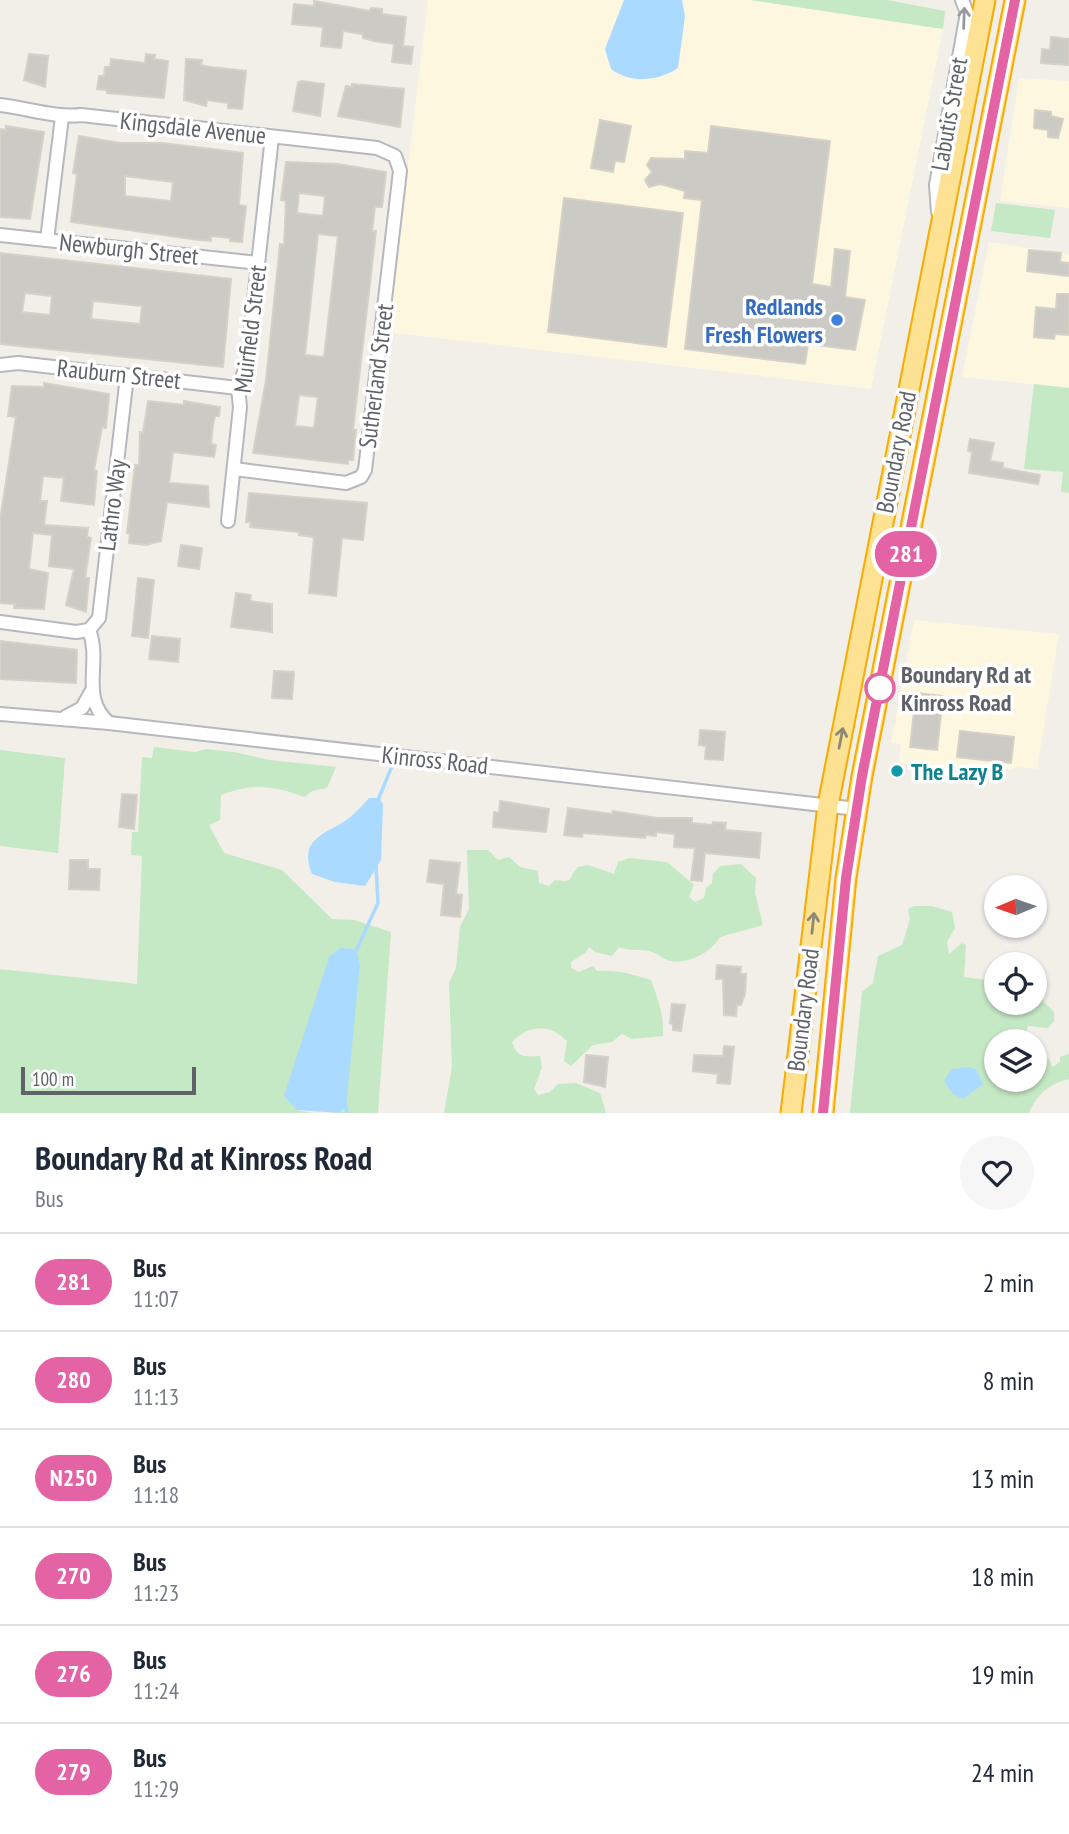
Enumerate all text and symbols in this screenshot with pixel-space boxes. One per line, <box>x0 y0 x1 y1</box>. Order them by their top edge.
one-way arrow <box>958 7 971 30</box>
street label: Labutis Street <box>924 54 974 173</box>
street label: Kingsdale Avenue <box>118 105 268 151</box>
street label: Newburgh Street <box>58 226 201 272</box>
street label: Muirfield Street <box>227 263 273 395</box>
place label: Redlands Fresh Flowers <box>705 291 823 350</box>
street label: Sutherland Street <box>352 302 400 450</box>
marker: Redlands Fresh Flowers <box>829 312 845 328</box>
street label: Rauburn Street <box>56 352 183 396</box>
street label: Boundary Road <box>869 388 923 516</box>
street label: Lathro Way <box>91 457 133 553</box>
line badge: 281 <box>866 531 946 577</box>
text: 281 <box>889 538 923 569</box>
place label: Boundary Rd at Kinross Road <box>901 659 1031 718</box>
marker: Boundary Rd at Kinross Road <box>865 673 895 703</box>
one-way arrow <box>835 727 849 750</box>
street label: Kinross Road <box>380 739 490 781</box>
place label: The Lazy B <box>911 756 1003 787</box>
marker: The Lazy B <box>889 763 905 779</box>
north arrow <box>984 875 1046 938</box>
map controls <box>984 875 1047 1092</box>
one-way arrow <box>807 912 820 934</box>
street label: Boundary Road <box>780 947 826 1073</box>
button: locate <box>984 952 1047 1015</box>
button: layers <box>984 1029 1047 1092</box>
scale bar <box>21 1064 196 1096</box>
text: 100 m <box>32 1067 74 1091</box>
text: Boundary Rd at Kinross Road <box>35 1136 372 1179</box>
button: heart <box>960 1136 1034 1210</box>
text: Bus <box>35 1184 64 1213</box>
text: Bus <box>133 1251 166 1284</box>
text: 281 <box>56 1266 91 1297</box>
text: 2 min <box>983 1266 1034 1299</box>
text: 11:07 <box>133 1284 179 1313</box>
text: Bus <box>133 1349 166 1382</box>
text: 280 <box>56 1364 91 1395</box>
text: 8 min <box>983 1364 1034 1397</box>
text: 11:13 <box>133 1382 179 1411</box>
text: Bus <box>133 1447 166 1480</box>
text: N250 <box>50 1462 97 1493</box>
text: 13 min <box>971 1462 1034 1495</box>
text: 11:18 <box>133 1480 179 1509</box>
text: Bus <box>133 1545 166 1578</box>
text: 270 <box>56 1560 91 1591</box>
text: 18 min <box>971 1560 1034 1593</box>
text: 11:23 <box>133 1578 179 1607</box>
text: Bus <box>133 1643 166 1676</box>
text: 276 <box>56 1658 91 1689</box>
text: 19 min <box>971 1658 1034 1691</box>
text: 11:24 <box>133 1676 179 1705</box>
text: Bus <box>133 1741 166 1774</box>
text: 279 <box>56 1756 91 1787</box>
text: 24 min <box>971 1756 1034 1789</box>
text: 11:29 <box>133 1774 179 1803</box>

